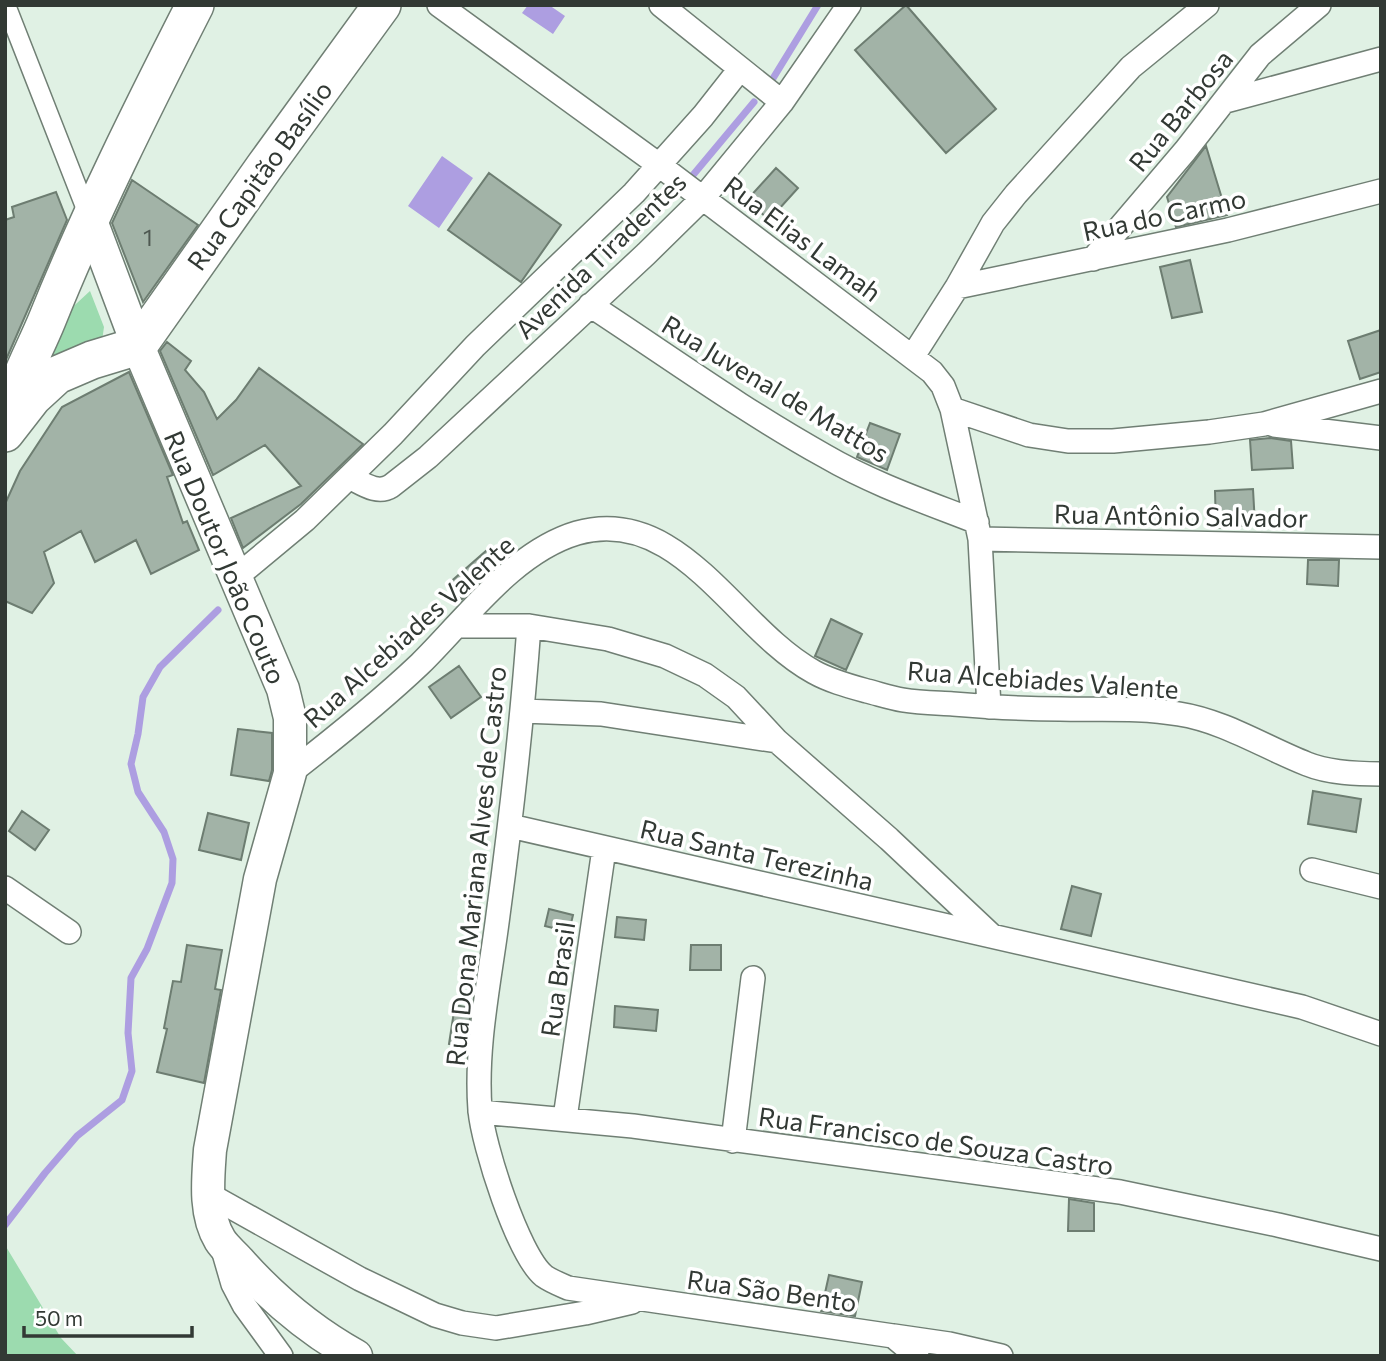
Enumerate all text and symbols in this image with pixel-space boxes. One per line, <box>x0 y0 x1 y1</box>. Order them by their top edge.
street label: Rua Barbosa <box>1122 43 1238 177</box>
street label: Rua Capitão Basílio <box>180 74 338 276</box>
street label: Avenida Tiradentes <box>508 166 692 344</box>
street label: Rua Elias Lamah <box>718 169 888 307</box>
street label: Rua do Carmo <box>1080 182 1248 246</box>
house number: 1 <box>143 223 153 251</box>
street label: Rua Juvenal de Mattos <box>657 308 895 468</box>
street label: Rua Doutor João Couto <box>159 426 293 688</box>
street label: Rua Antônio Salvador <box>1054 497 1308 533</box>
street label: Rua Alcebiades Valente <box>296 528 520 734</box>
street label: Rua Alcebiades Valente <box>906 654 1180 704</box>
street label: Rua Dona Mariana Alves de Castro <box>439 665 511 1067</box>
street label: Rua Santa Terezinha <box>637 812 877 896</box>
street label: Rua Brasil <box>534 919 580 1039</box>
street label: Rua Francisco de Souza Castro <box>757 1100 1115 1180</box>
street label: Rua São Bento <box>685 1263 859 1317</box>
scale bar <box>24 1294 192 1338</box>
text: 50 m <box>35 1305 83 1330</box>

